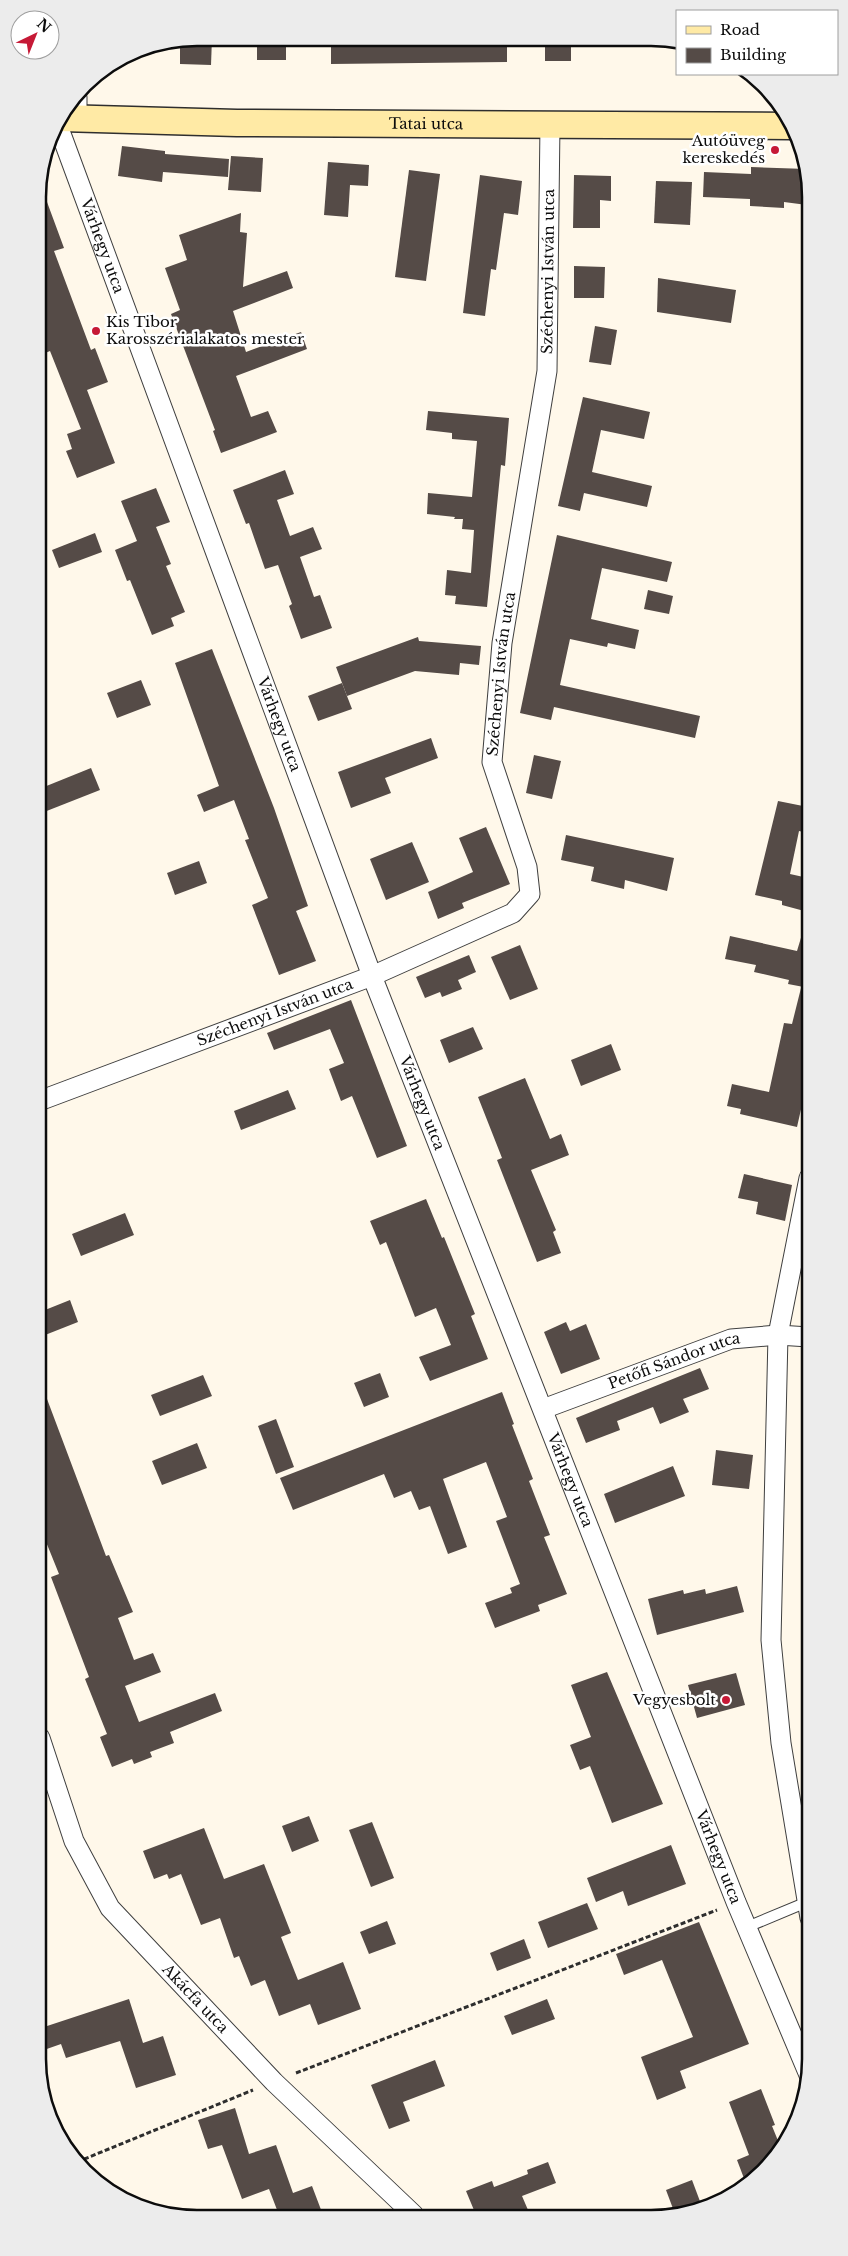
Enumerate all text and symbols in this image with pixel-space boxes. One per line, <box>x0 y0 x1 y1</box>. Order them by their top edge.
north arrow <box>10 10 60 60</box>
legend <box>676 10 838 75</box>
text: N <box>33 14 55 37</box>
text: Road <box>720 20 760 39</box>
text: Building <box>720 45 787 64</box>
street label: Tatai utca <box>389 114 464 133</box>
place label: Autóüveg kereskedés <box>683 131 766 167</box>
marker: Autóüveg kereskedés <box>769 144 781 156</box>
street label: Széchenyi István utca <box>537 188 558 354</box>
street label: Várhegy utca <box>76 195 129 296</box>
place label: Kis Tibor Karosszérialakatos mester <box>106 312 305 348</box>
marker: Kis Tibor Karosszérialakatos mester <box>90 325 102 337</box>
street label: Széchenyi István utca <box>483 590 519 757</box>
street label: Várhegy utca <box>253 673 306 775</box>
street label: Széchenyi István utca <box>194 974 356 1050</box>
street label: Várhegy utca <box>395 1052 450 1153</box>
street label: Petőfi Sándor utca <box>605 1328 742 1393</box>
street label: Várhegy utca <box>543 1429 598 1530</box>
place label: Vegyesbolt <box>632 1690 716 1709</box>
marker: Vegyesbolt <box>720 1694 732 1706</box>
street label: Várhegy utca <box>691 1806 746 1907</box>
street label: Akácfa utca <box>158 1959 233 2037</box>

